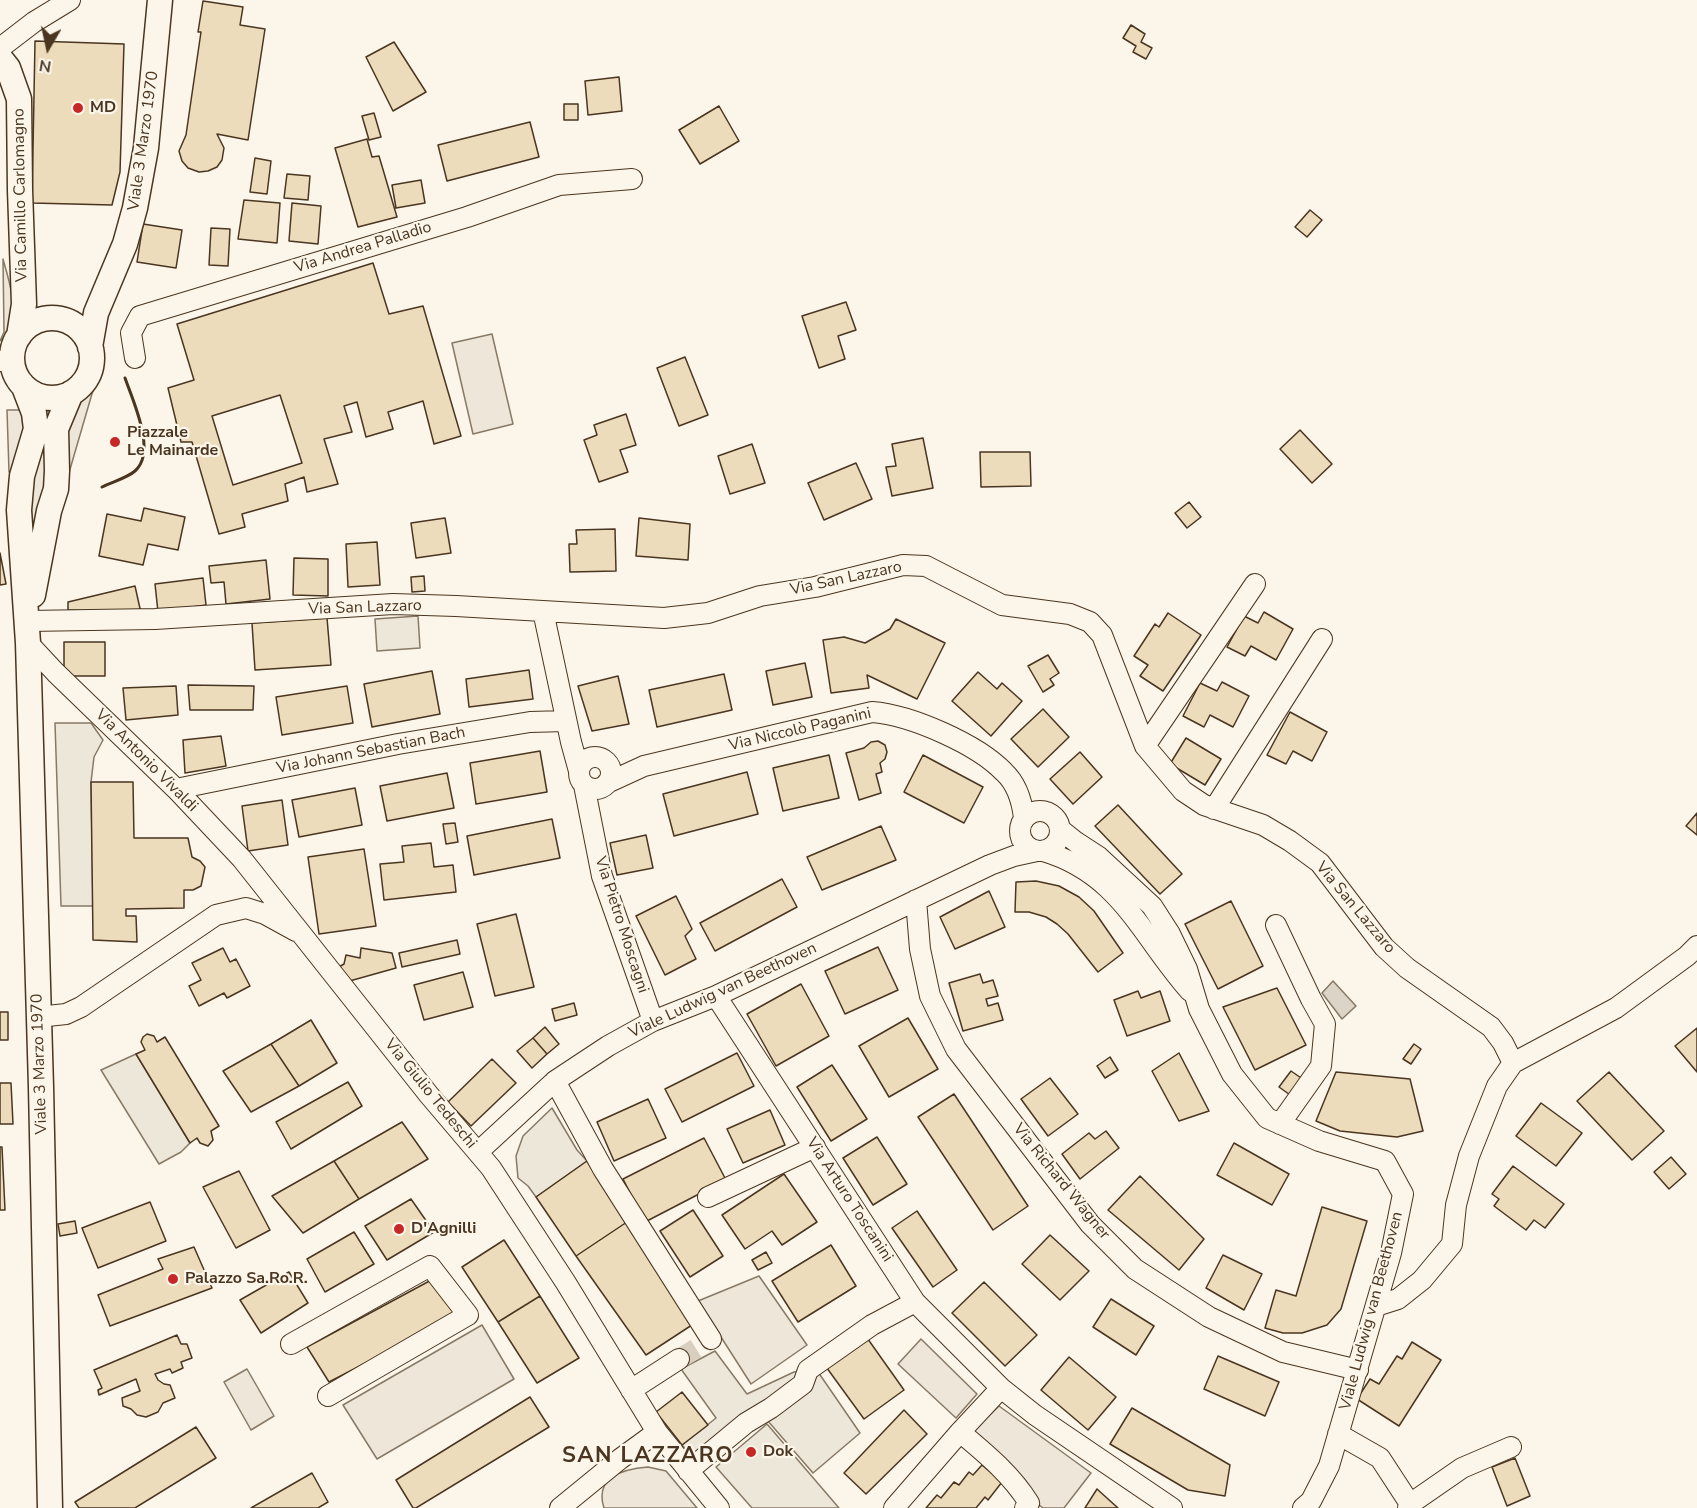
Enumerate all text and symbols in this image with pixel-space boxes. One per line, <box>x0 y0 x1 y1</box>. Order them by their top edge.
north arrow <box>18 18 78 78</box>
text: N <box>38 54 53 78</box>
street label: Viale 3 Marzo 1970 <box>125 70 163 212</box>
place label: MD <box>90 98 116 118</box>
marker: MD <box>71 101 85 115</box>
street label: Via Camillo Carlomagno <box>10 108 32 282</box>
street label: Via Andrea Palladio <box>292 218 434 278</box>
place label: Piazzale Le Mainarde <box>127 423 218 461</box>
marker: Piazzale Le Mainarde <box>108 435 122 449</box>
street label: Via San Lazzaro <box>788 558 904 600</box>
street label: Via San Lazzaro <box>308 596 422 620</box>
street label: Via Niccolò Paganini <box>727 704 873 756</box>
street label: Via Antonio Vivaldi <box>91 706 201 816</box>
street label: Via Johann Sebastian Bach <box>275 723 467 779</box>
street label: Via Pietro Moscagni <box>590 854 652 996</box>
street label: Via San Lazzaro <box>1311 858 1399 958</box>
street label: Viale Ludwig van Beethoven <box>626 939 820 1043</box>
street label: Viale 3 Marzo 1970 <box>28 993 52 1135</box>
street label: Via Giulio Tedeschi <box>380 1035 480 1153</box>
street label: Via Richard Wagner <box>1008 1120 1114 1244</box>
street label: Via Arturo Toscanini <box>802 1134 896 1266</box>
street label: Viale Ludwig van Beethoven <box>1336 1210 1408 1412</box>
place label: D'Agnilli <box>411 1219 476 1239</box>
marker: D'Agnilli <box>392 1222 406 1236</box>
place label: Palazzo Sa.Ro.R. <box>185 1269 308 1289</box>
marker: Palazzo Sa.Ro.R. <box>166 1272 180 1286</box>
place label: Dok <box>763 1442 793 1462</box>
district label: SAN LAZZARO <box>562 1444 734 1470</box>
marker: Dok <box>744 1445 758 1459</box>

